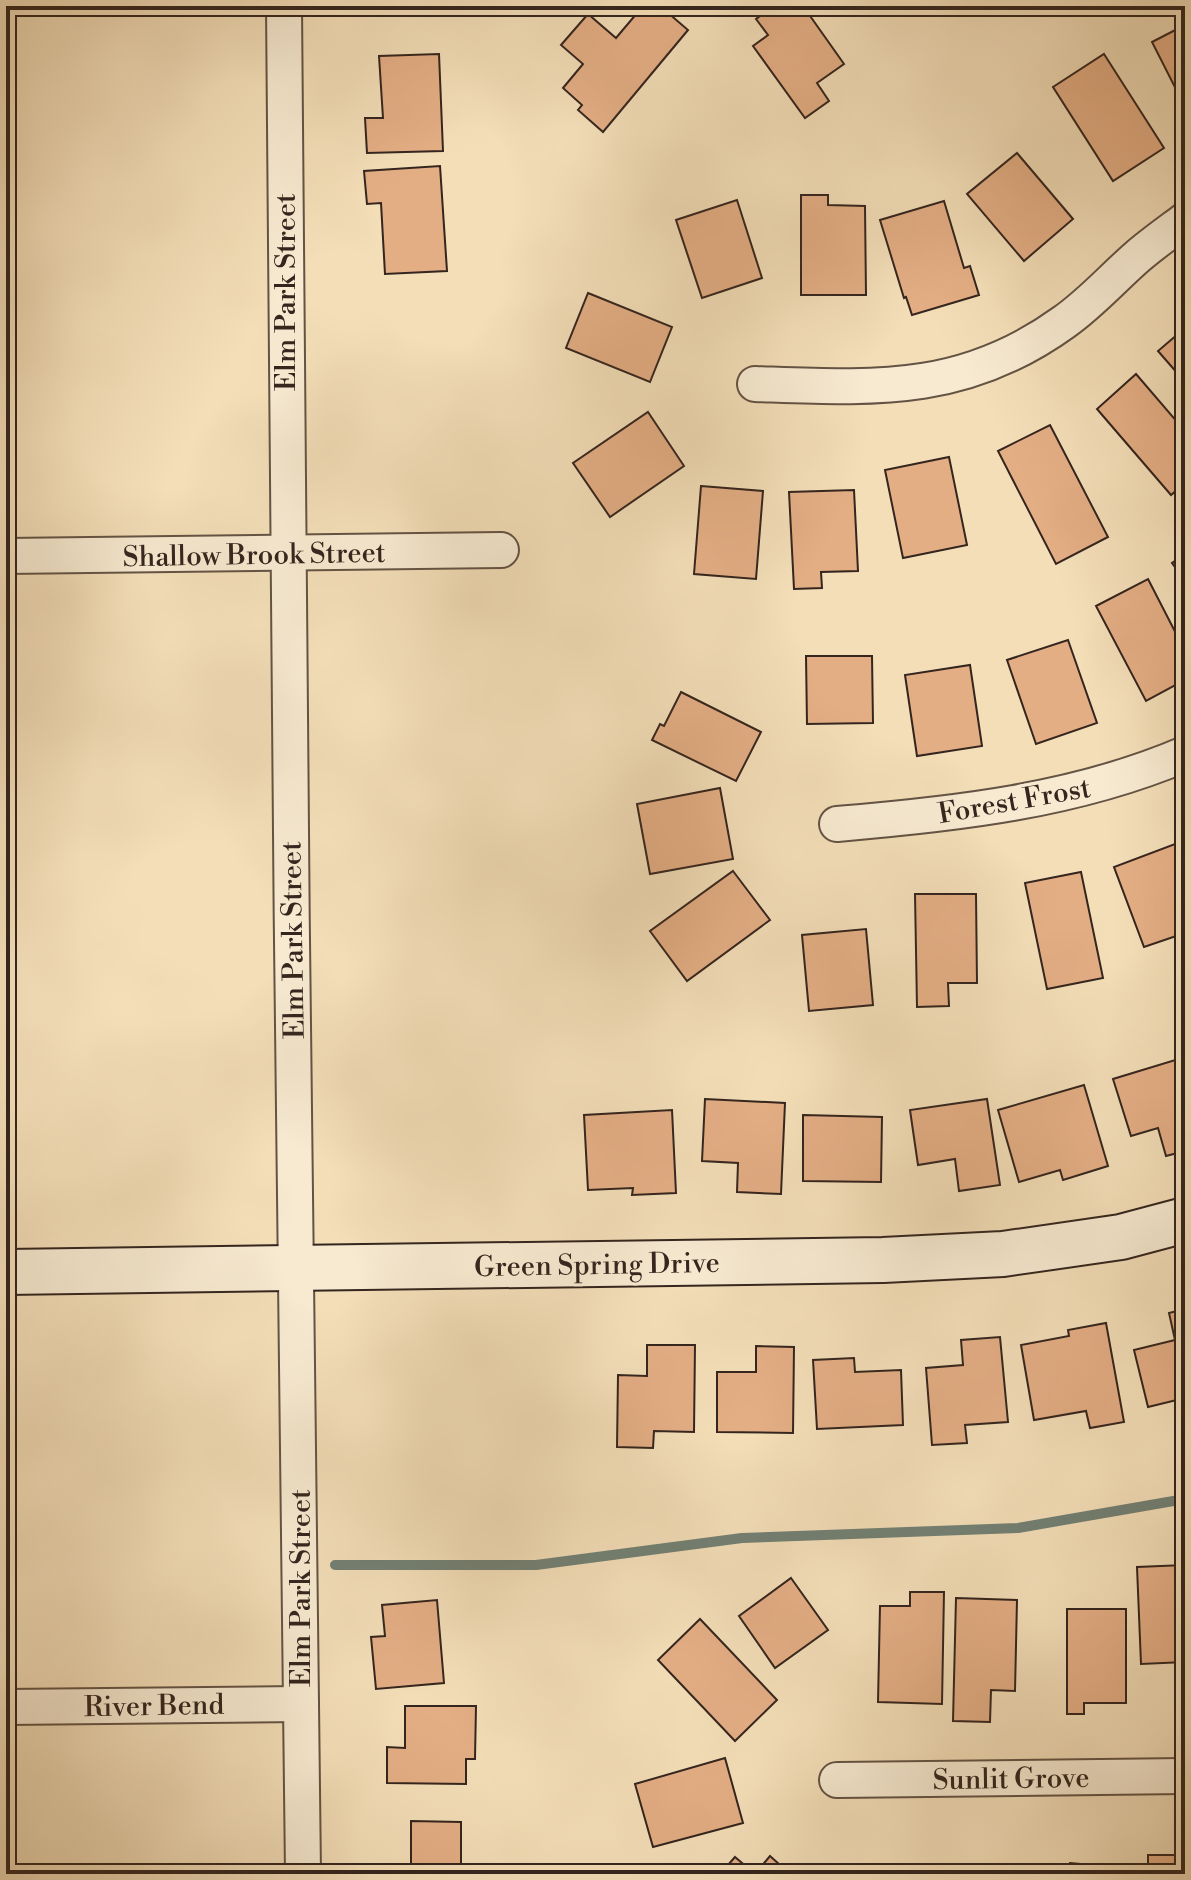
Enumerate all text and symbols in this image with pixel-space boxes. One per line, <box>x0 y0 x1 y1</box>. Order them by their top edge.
street label: Elm Park Street <box>269 193 304 391</box>
street label: Shallow Brook Street <box>122 536 386 575</box>
street label: Forest Frost <box>935 771 1093 832</box>
street label: Elm Park Street <box>274 841 313 1039</box>
street label: Green Spring Drive <box>474 1246 720 1285</box>
street label: Elm Park Street <box>284 1489 319 1687</box>
street label: River Bend <box>83 1688 225 1725</box>
street label: Sunlit Grove <box>932 1761 1090 1798</box>

